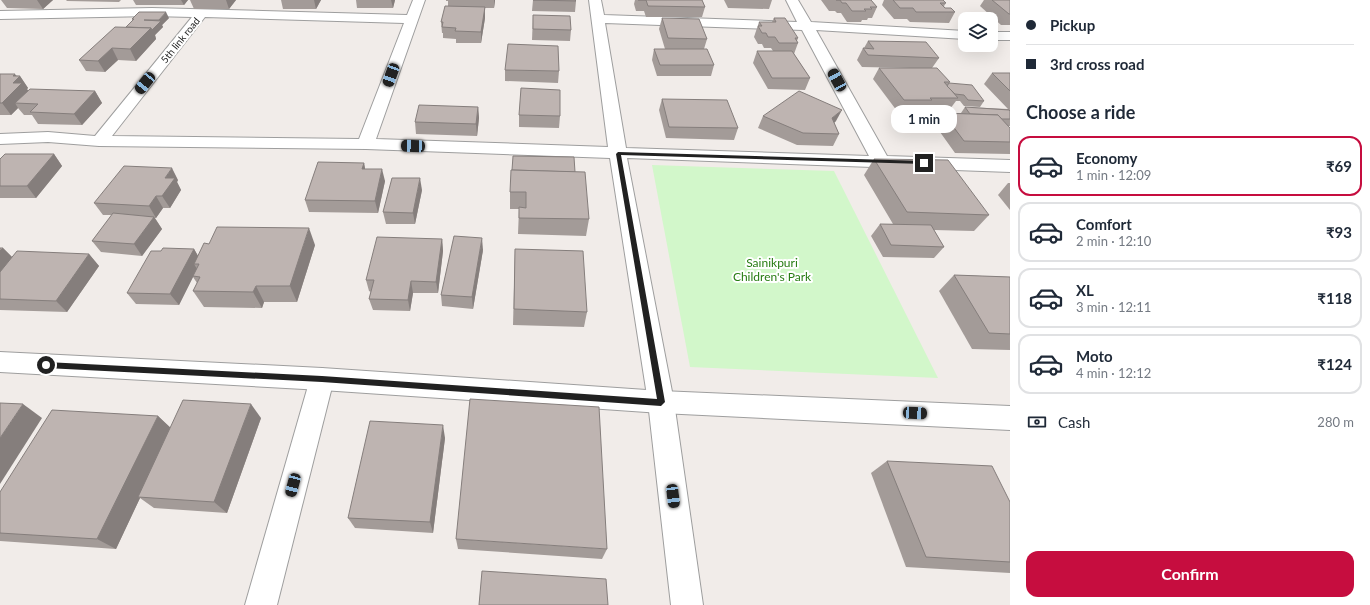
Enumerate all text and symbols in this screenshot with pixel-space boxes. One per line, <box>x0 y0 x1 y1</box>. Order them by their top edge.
map controls <box>958 12 998 52</box>
button: layers <box>958 12 998 52</box>
street label: 5th link road <box>158 15 202 65</box>
text: Pickup <box>1050 16 1095 34</box>
text: 3rd cross road <box>1050 55 1144 73</box>
car <box>381 62 401 88</box>
car <box>826 67 848 93</box>
car <box>133 70 157 96</box>
text: Choose a ride <box>1026 101 1135 123</box>
callout: 1 min <box>891 105 957 133</box>
text: 1 min <box>908 111 940 127</box>
car <box>401 140 425 152</box>
icon: car <box>1028 148 1064 184</box>
text: Economy <box>1076 149 1137 167</box>
route end <box>915 154 933 172</box>
text: ₹69 <box>1326 157 1352 175</box>
text: 1 min · 12:09 <box>1076 167 1151 183</box>
icon: car <box>1028 214 1064 250</box>
text: Comfort <box>1076 215 1132 233</box>
text: ₹93 <box>1326 223 1352 241</box>
text: 2 min · 12:10 <box>1076 233 1151 249</box>
park label: Sainikpuri Children's Park <box>733 255 812 284</box>
icon: car <box>1028 280 1064 316</box>
text: XL <box>1076 281 1094 299</box>
text: ₹118 <box>1317 289 1352 307</box>
text: 3 min · 12:11 <box>1076 299 1151 315</box>
icon: car <box>1028 346 1064 382</box>
text: Moto <box>1076 347 1113 365</box>
text: ₹124 <box>1317 355 1352 373</box>
route start <box>37 356 55 374</box>
text: 4 min · 12:12 <box>1076 365 1151 381</box>
car <box>903 406 927 420</box>
icon: cash <box>1026 411 1048 433</box>
text: Cash <box>1058 413 1090 431</box>
text: 280 m <box>1317 414 1354 430</box>
car <box>284 472 302 498</box>
car <box>666 483 680 509</box>
button: Confirm <box>1026 551 1354 597</box>

